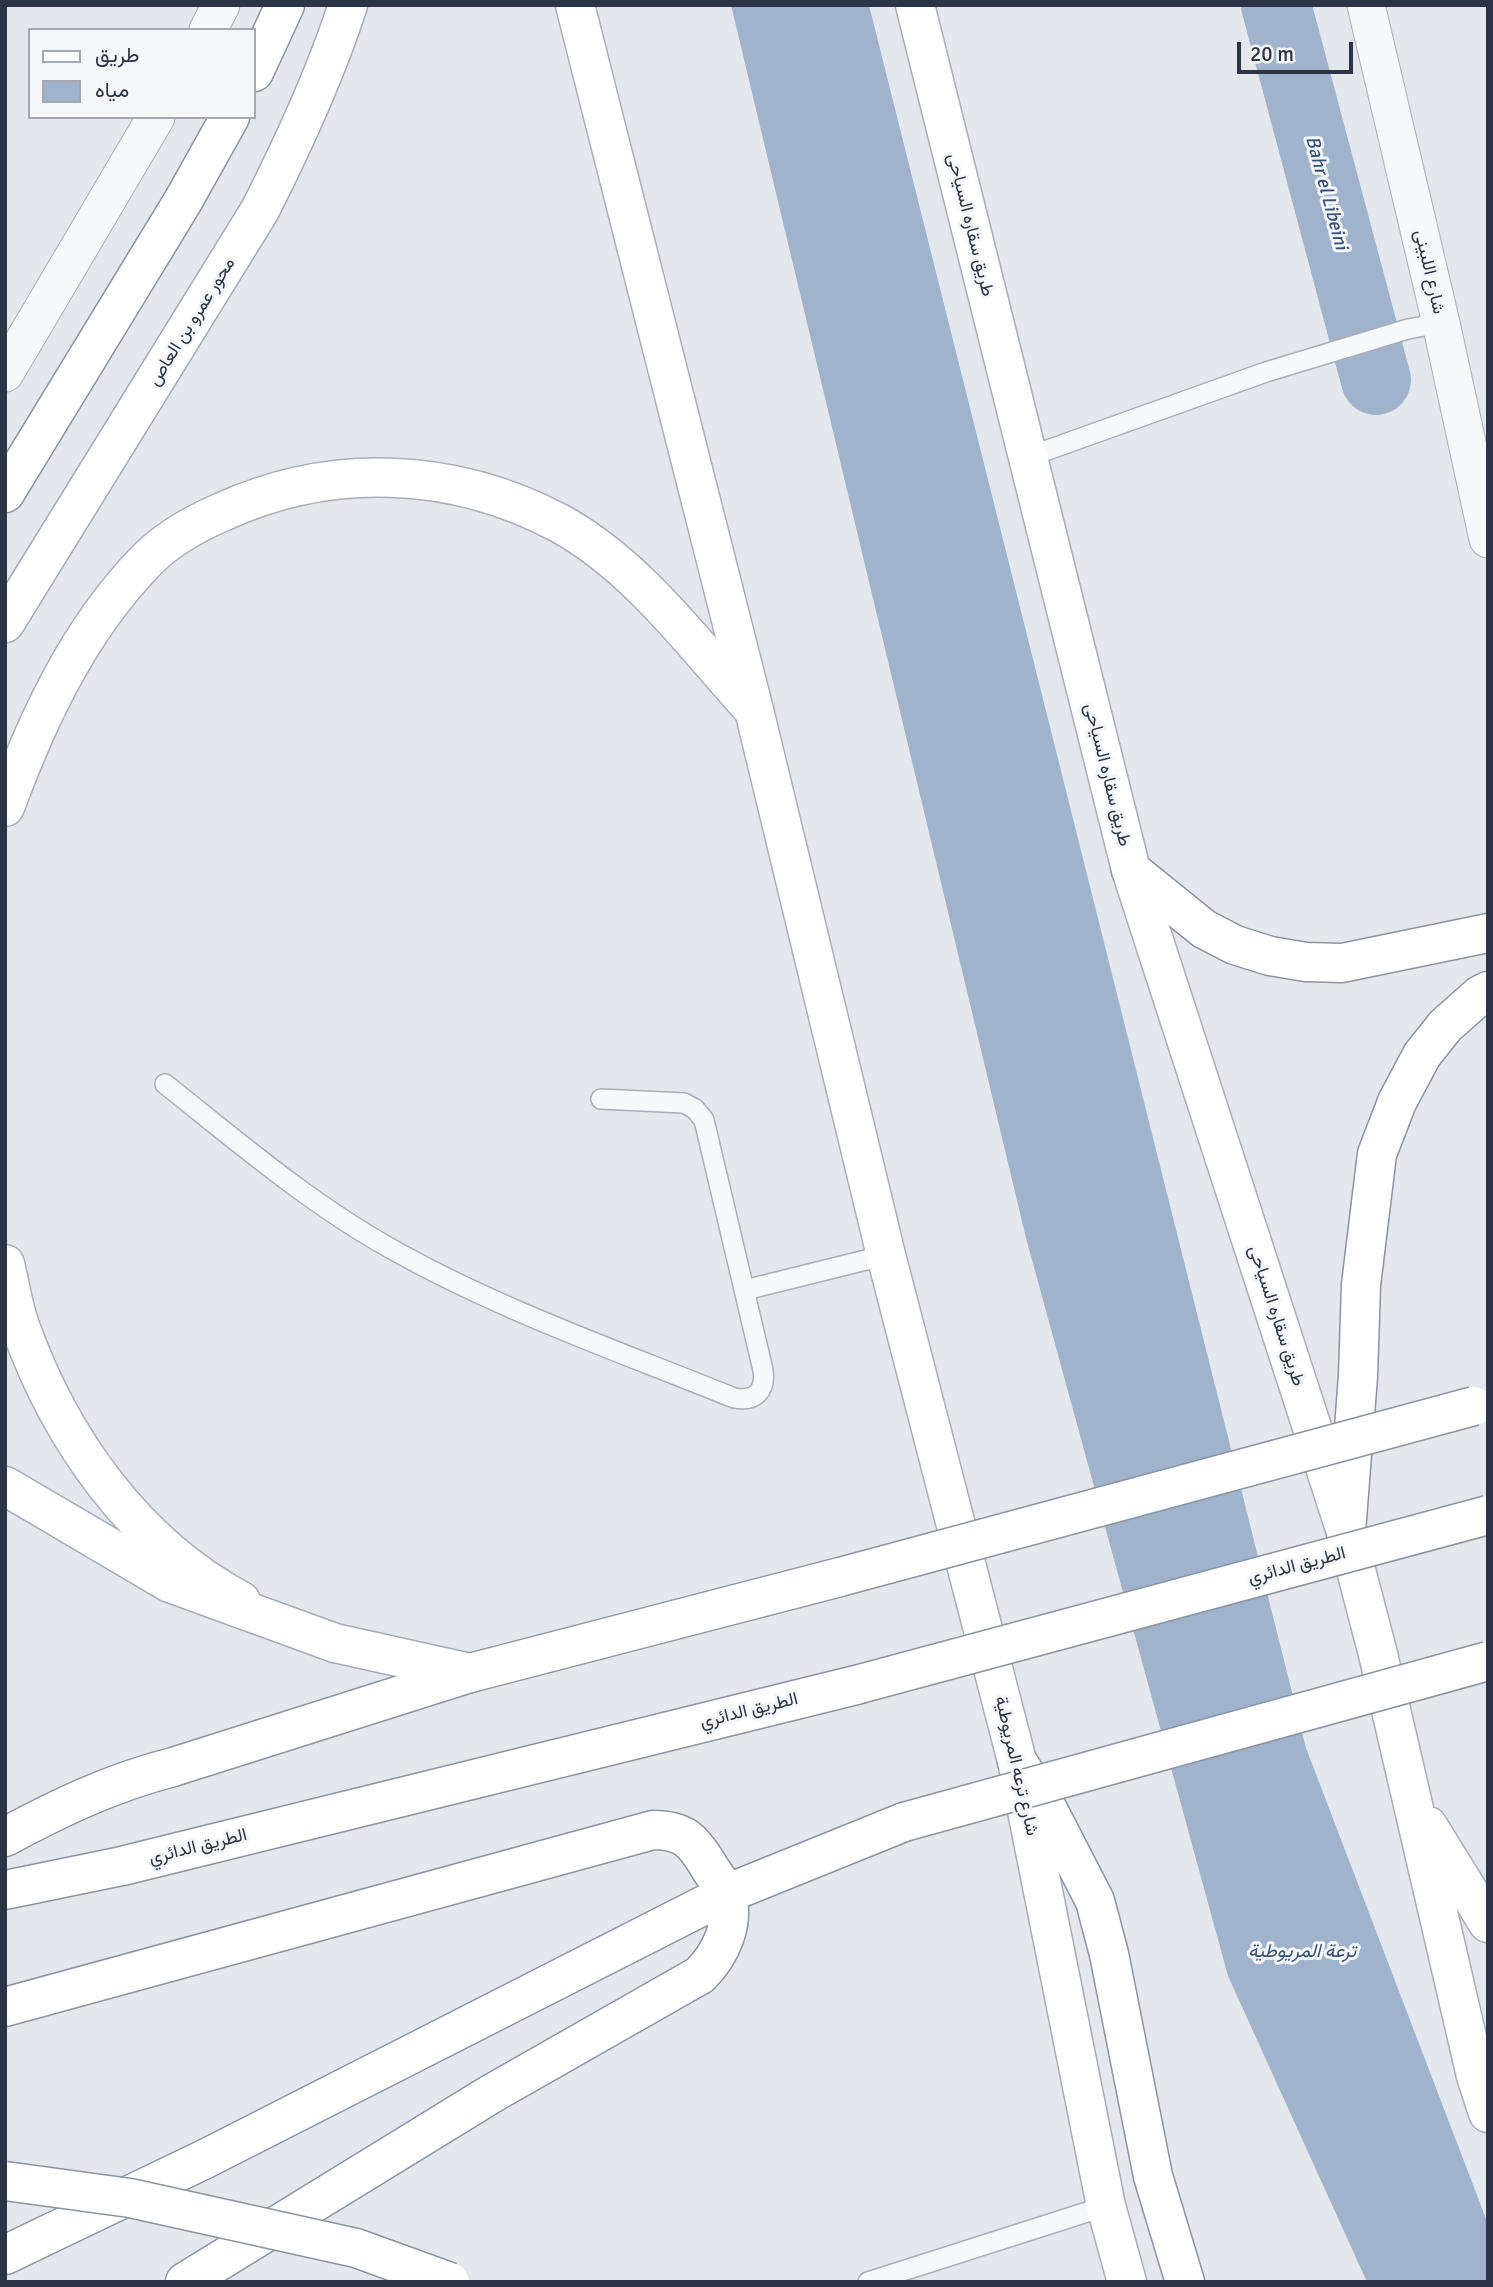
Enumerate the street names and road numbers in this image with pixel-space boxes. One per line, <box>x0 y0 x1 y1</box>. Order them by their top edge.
street label: طريق سقاره السياحى <box>942 151 998 299</box>
street label: شارع اللبينى <box>1409 228 1449 316</box>
street label: محور عمرو بن العاص <box>144 254 240 390</box>
street label: طريق سقاره السياحى <box>1079 701 1135 849</box>
street label: طريق سقاره السياحى <box>1243 1243 1309 1389</box>
street label: الطريق الدائري <box>1246 1543 1348 1589</box>
street label: الطريق الدائري <box>698 1688 800 1734</box>
street label: شارع ترعه المريوطية <box>989 1694 1043 1838</box>
street label: الطريق الدائري <box>147 1824 249 1870</box>

